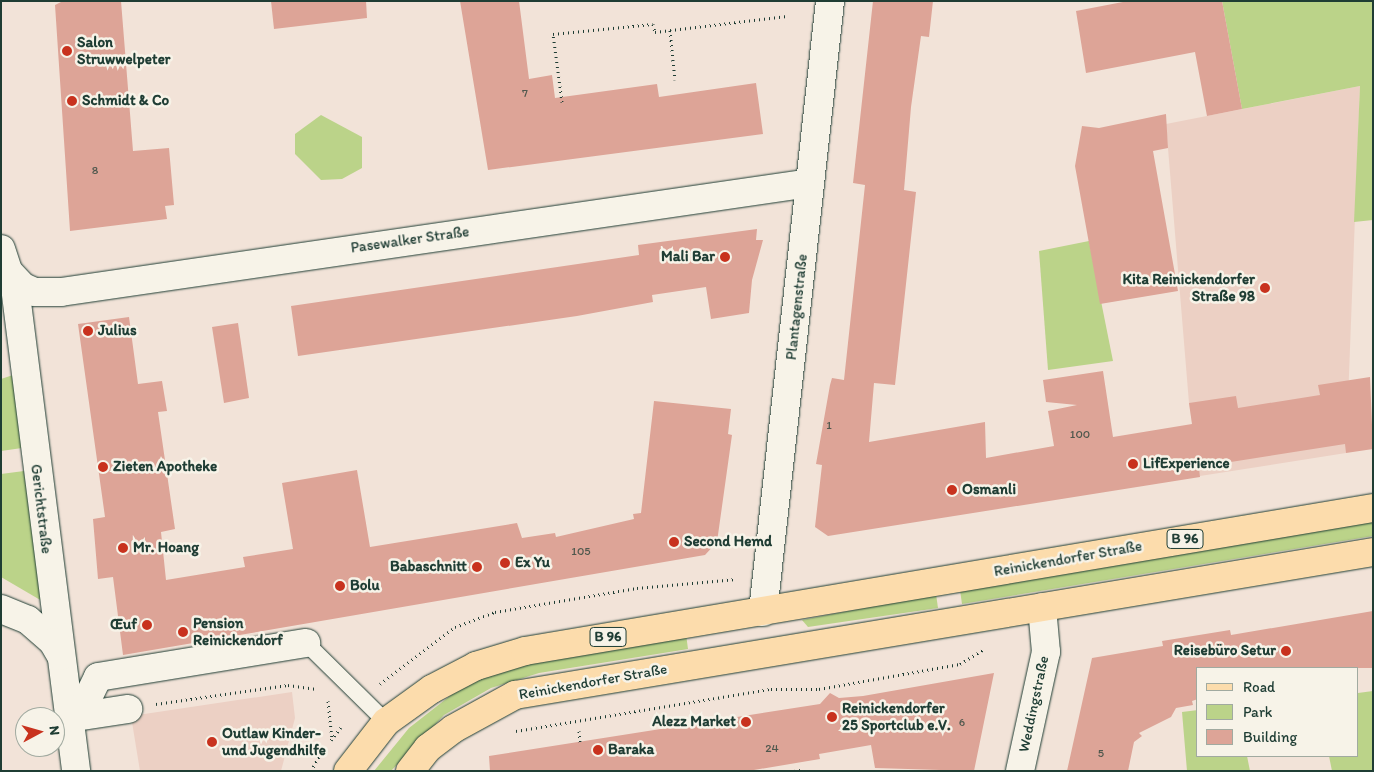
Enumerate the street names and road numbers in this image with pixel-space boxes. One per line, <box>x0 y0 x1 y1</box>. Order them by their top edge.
street label: Pasewalker Straße <box>350 223 470 257</box>
street label: Plantagenstraße <box>782 253 812 361</box>
street label: Gerichtstraße <box>27 463 55 555</box>
road number: B 96 <box>1166 528 1204 550</box>
street label: Reinickendorfer Straße <box>993 537 1143 581</box>
road number: B 96 <box>589 626 627 649</box>
street label: Weddingstraße <box>1015 654 1053 754</box>
street label: Reinickendorfer Straße <box>518 660 668 704</box>

